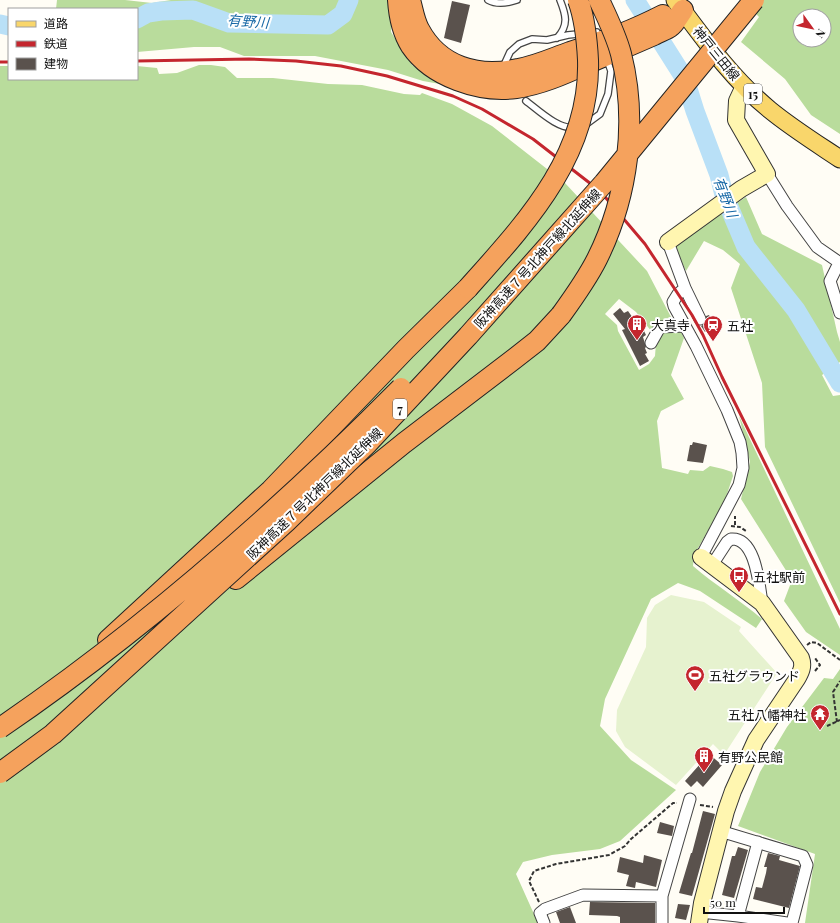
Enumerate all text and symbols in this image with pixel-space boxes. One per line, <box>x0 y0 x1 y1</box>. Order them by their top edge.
legend <box>8 8 138 80</box>
north arrow <box>792 8 832 48</box>
water label: 有野川 <box>226 10 272 32</box>
text: 道路 <box>44 15 68 31</box>
street label: 神戸三田線 <box>690 22 744 84</box>
text: N <box>812 26 829 41</box>
text: 鉄道 <box>44 35 68 51</box>
text: 建物 <box>44 55 68 71</box>
road number: 15 <box>744 84 762 104</box>
water label: 有野川 <box>710 174 743 222</box>
street label: 阪神高速７号北神戸線北延伸線 <box>470 185 604 331</box>
building icon: 大真寺 <box>626 313 648 341</box>
station icon: 五社 <box>702 314 724 342</box>
place label: 大真寺 <box>651 316 690 333</box>
place label: 五社 <box>727 317 753 334</box>
road number: 7 <box>393 399 407 419</box>
street label: 阪神高速７号北神戸線北延伸線 <box>243 424 385 562</box>
bus stop icon: 五社駅前 <box>728 565 750 593</box>
place label: 五社駅前 <box>753 568 805 585</box>
sports icon: 五社グラウンド <box>684 664 706 692</box>
place label: 五社グラウンド <box>709 667 800 684</box>
temple icon: 五社八幡神社 <box>809 703 831 731</box>
place label: 五社八幡神社 <box>728 706 806 723</box>
building icon: 有野公民館 <box>693 745 715 773</box>
place label: 有野公民館 <box>718 748 783 765</box>
scale bar <box>704 889 784 915</box>
text: 50 m <box>710 894 736 910</box>

